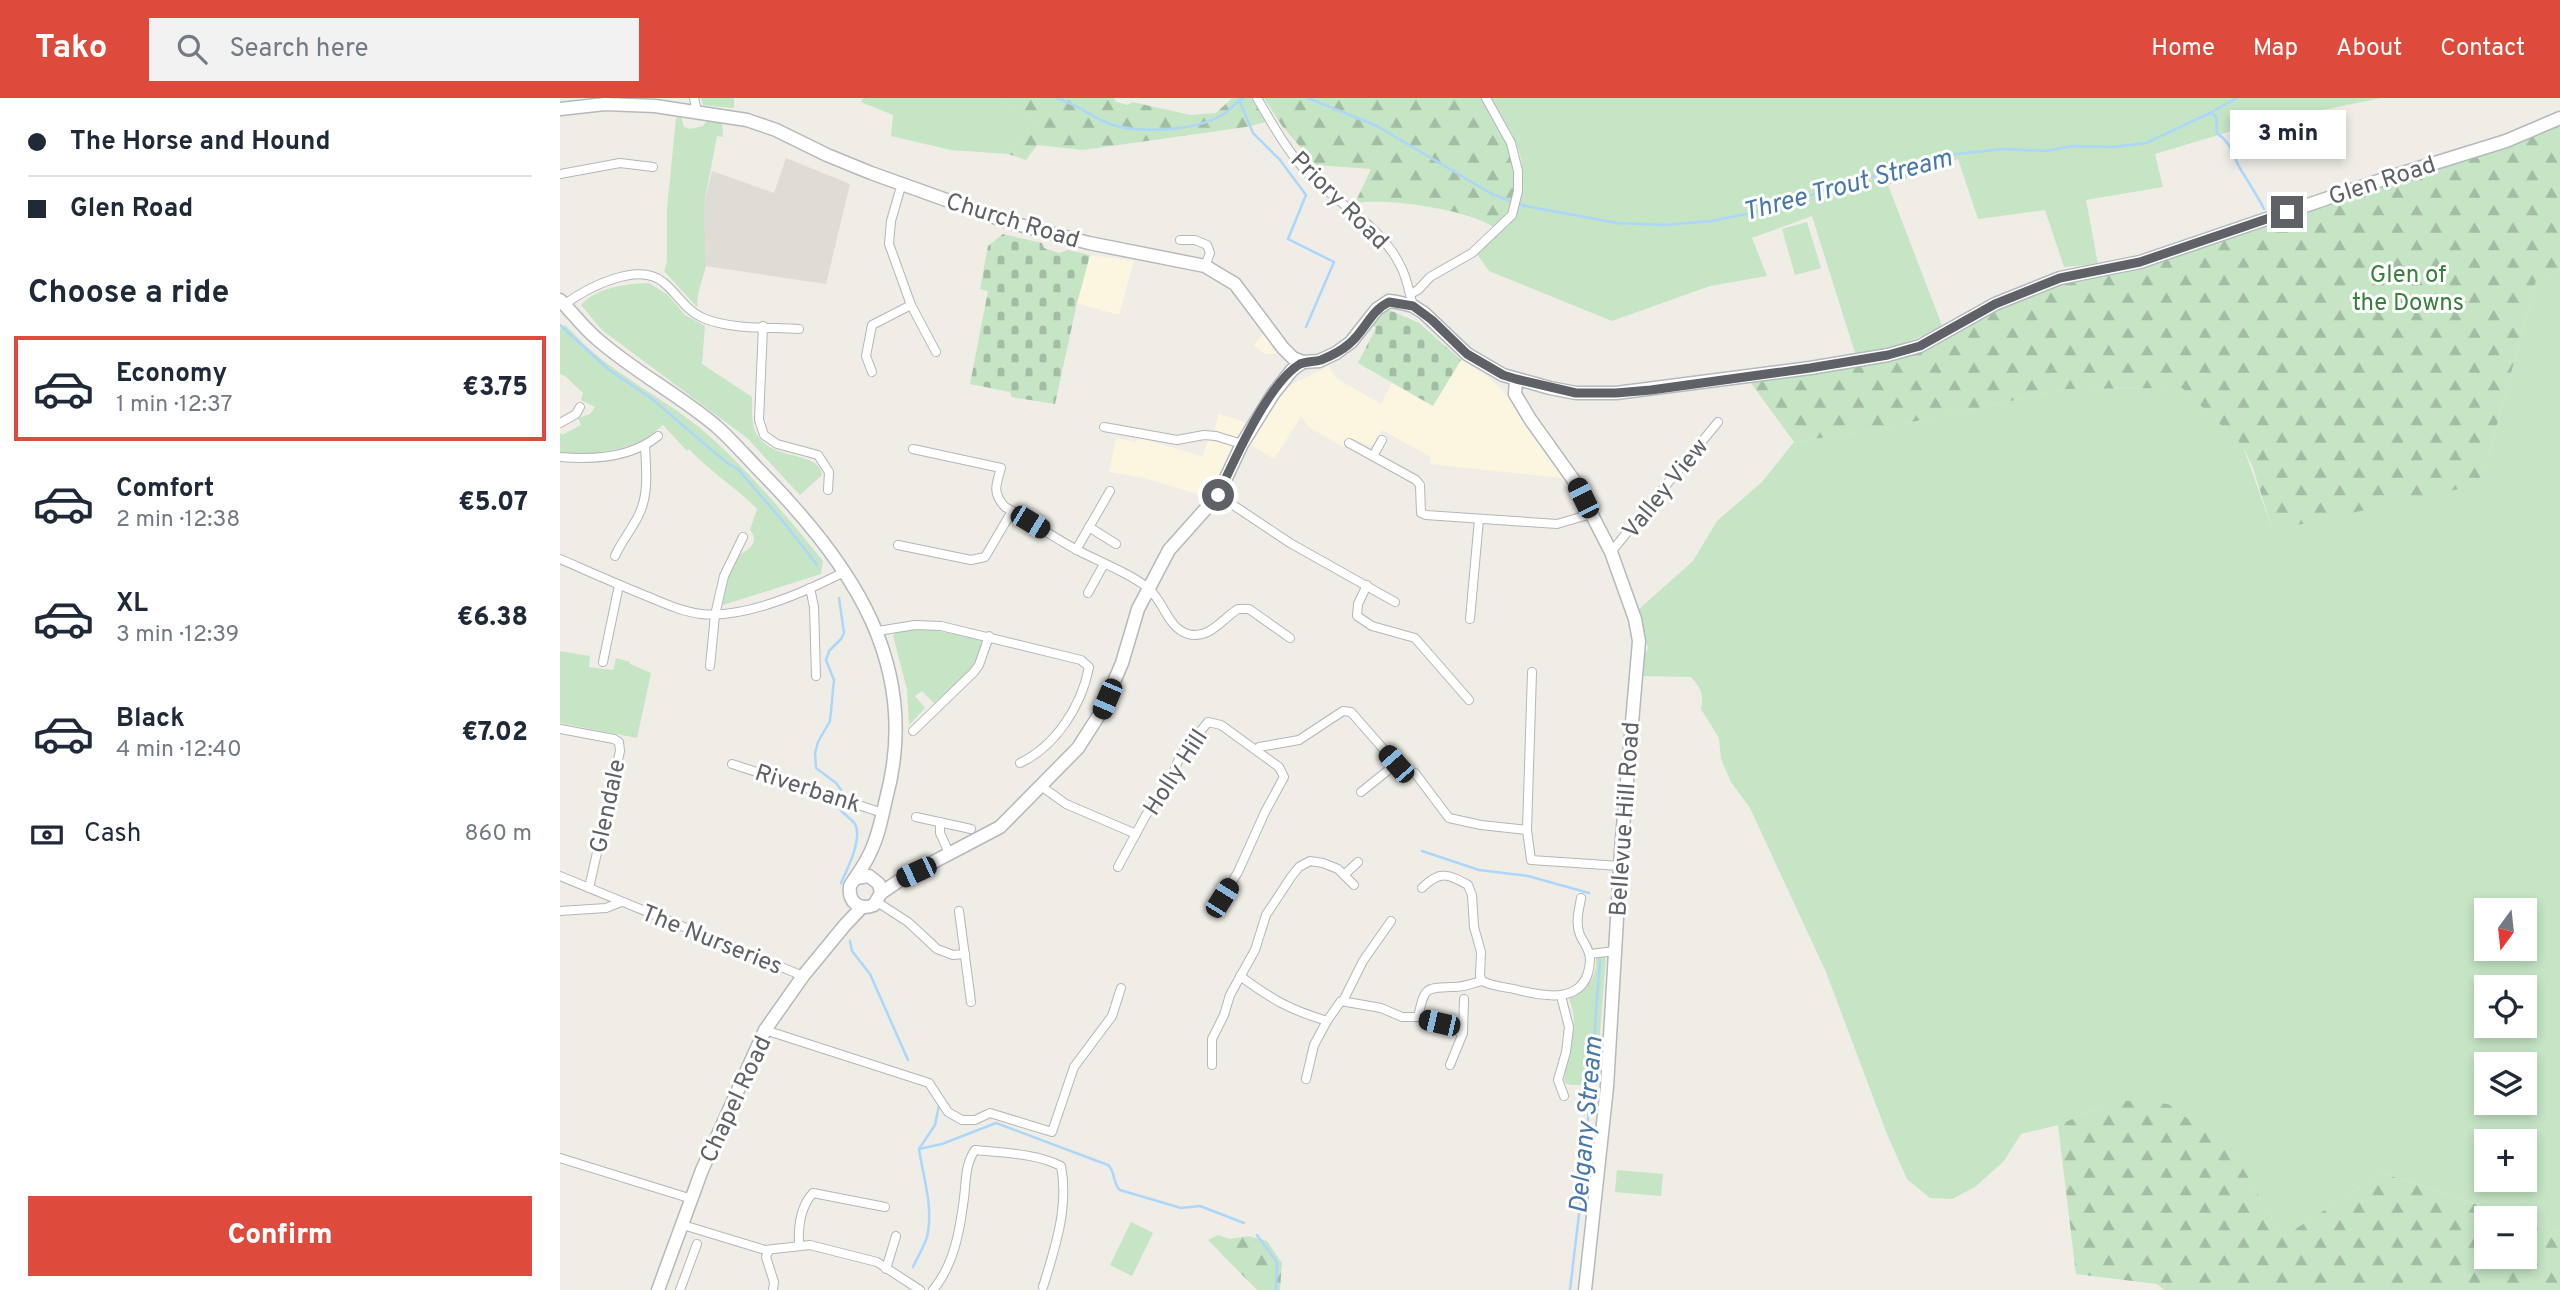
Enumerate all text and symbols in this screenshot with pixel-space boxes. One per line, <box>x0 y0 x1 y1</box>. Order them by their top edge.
search box <box>149 18 639 81</box>
text: Tako <box>35 28 107 70</box>
icon: search <box>173 30 211 68</box>
text: Search here <box>229 33 368 66</box>
text: Home <box>2151 34 2215 64</box>
text: Map <box>2253 34 2298 64</box>
text: About <box>2336 34 2402 64</box>
text: Contact <box>2440 34 2525 64</box>
callout: 3 min <box>2229 110 2345 159</box>
text: 3 min <box>2258 120 2318 149</box>
text: The Horse and Hound <box>70 126 331 159</box>
water label: Three Trout Stream <box>1739 142 1957 230</box>
street label: Priory Road <box>1283 146 1394 257</box>
street label: Glen Road <box>2325 151 2440 213</box>
street label: Church Road <box>942 187 1083 256</box>
text: Glen Road <box>70 193 193 226</box>
route end <box>2271 196 2303 228</box>
park label: Glen of the Downs <box>2352 261 2464 319</box>
text: Choose a ride <box>28 274 229 314</box>
icon: car <box>32 357 95 420</box>
text: Economy <box>116 358 227 391</box>
text: €3.75 <box>462 372 528 405</box>
text: 1 min · 12:37 <box>116 391 233 420</box>
street label: Valley View <box>1617 433 1716 546</box>
icon: car <box>32 472 95 535</box>
text: Comfort <box>116 473 214 506</box>
car <box>1565 475 1602 521</box>
route start <box>1202 479 1234 511</box>
text: €5.07 <box>458 487 528 520</box>
car <box>1007 502 1054 542</box>
text: 2 min · 12:38 <box>116 506 240 535</box>
icon: car <box>32 587 95 650</box>
text: XL <box>116 588 148 621</box>
text: €6.38 <box>457 602 528 635</box>
text: 3 min · 12:39 <box>116 621 239 650</box>
car <box>1090 676 1125 722</box>
icon: car <box>32 702 95 765</box>
text: Black <box>116 703 185 736</box>
text: €7.02 <box>461 717 528 750</box>
street label: Bellevue Hill Road <box>1604 721 1648 917</box>
street label: Holly Hill <box>1138 724 1216 822</box>
text: 4 min · 12:40 <box>116 736 242 765</box>
car <box>1375 741 1418 787</box>
street label: Glendale <box>584 757 634 856</box>
street label: Riverbank <box>751 759 864 821</box>
icon: cash <box>28 816 66 854</box>
text: Cash <box>84 818 141 851</box>
text: 860 m <box>465 820 532 849</box>
car <box>893 854 940 890</box>
car <box>1202 875 1243 921</box>
north arrow <box>2474 898 2538 961</box>
map controls <box>2474 898 2537 1269</box>
street label: The Nurseries <box>636 899 786 983</box>
button: locate <box>2474 975 2537 1038</box>
car <box>1417 1008 1462 1038</box>
street label: Chapel Road <box>694 1032 779 1168</box>
water label: Delgany Stream <box>1563 1035 1612 1215</box>
button: layers <box>2474 1052 2537 1115</box>
button: + <box>2474 1129 2537 1192</box>
button: Confirm <box>28 1196 532 1276</box>
button: − <box>2474 1206 2537 1269</box>

